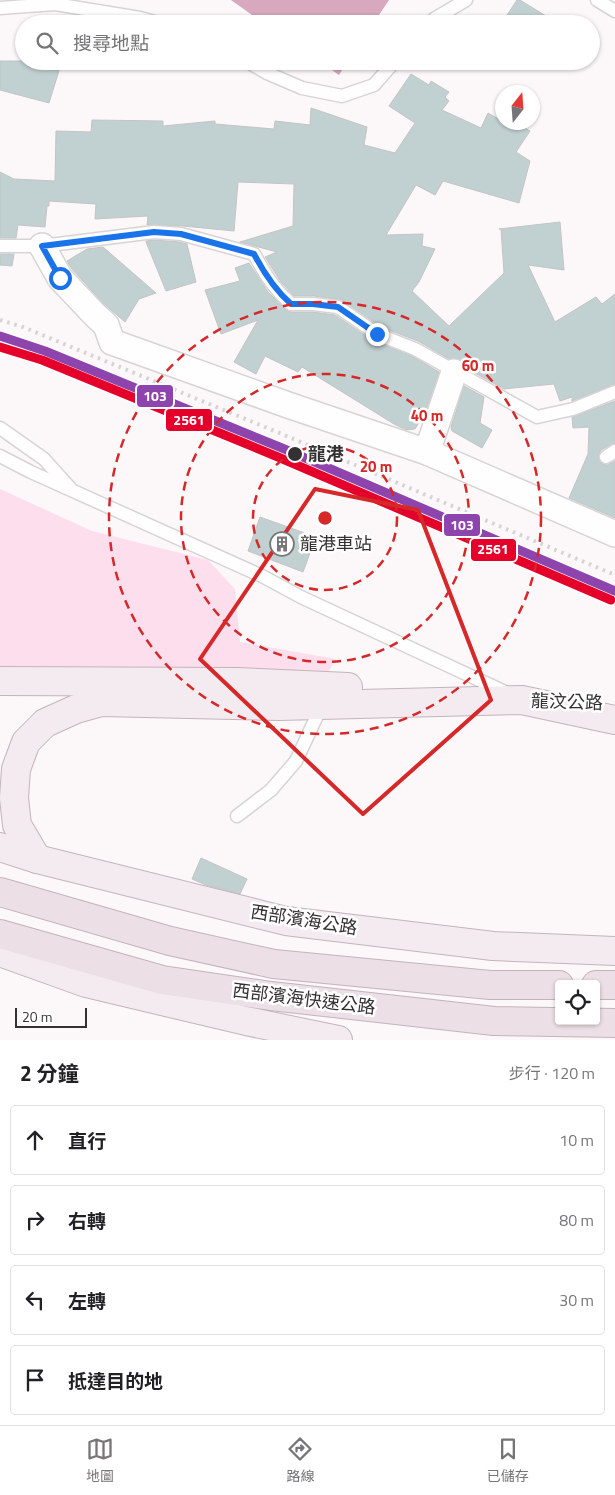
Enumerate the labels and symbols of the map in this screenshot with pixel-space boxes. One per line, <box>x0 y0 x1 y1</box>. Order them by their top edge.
north arrow <box>495 85 540 130</box>
route start <box>49 267 72 290</box>
route end <box>366 323 389 346</box>
text: 60 m <box>462 354 494 377</box>
line badge: 103 <box>136 384 174 408</box>
text: 103 <box>143 385 167 406</box>
text: 40 m <box>411 404 443 427</box>
line badge: 2561 <box>165 408 213 432</box>
text: 2561 <box>173 409 205 430</box>
place label: 龍港 <box>308 440 344 467</box>
marker: 龍港 <box>286 445 304 463</box>
text: 20 m <box>360 455 392 478</box>
centre of rings <box>316 509 334 527</box>
line badge: 103 <box>443 513 481 537</box>
text: 103 <box>450 514 474 535</box>
place label: 龍港車站 <box>300 530 372 557</box>
building icon: 龍港車站 <box>269 531 295 557</box>
line badge: 2561 <box>470 538 517 562</box>
text: 2561 <box>477 538 509 559</box>
street label: 龍汶公路 <box>531 687 603 716</box>
street label: 西部濱海公路 <box>249 898 360 941</box>
street label: 西部濱海快速公路 <box>231 976 377 1021</box>
scale bar <box>15 1005 88 1028</box>

